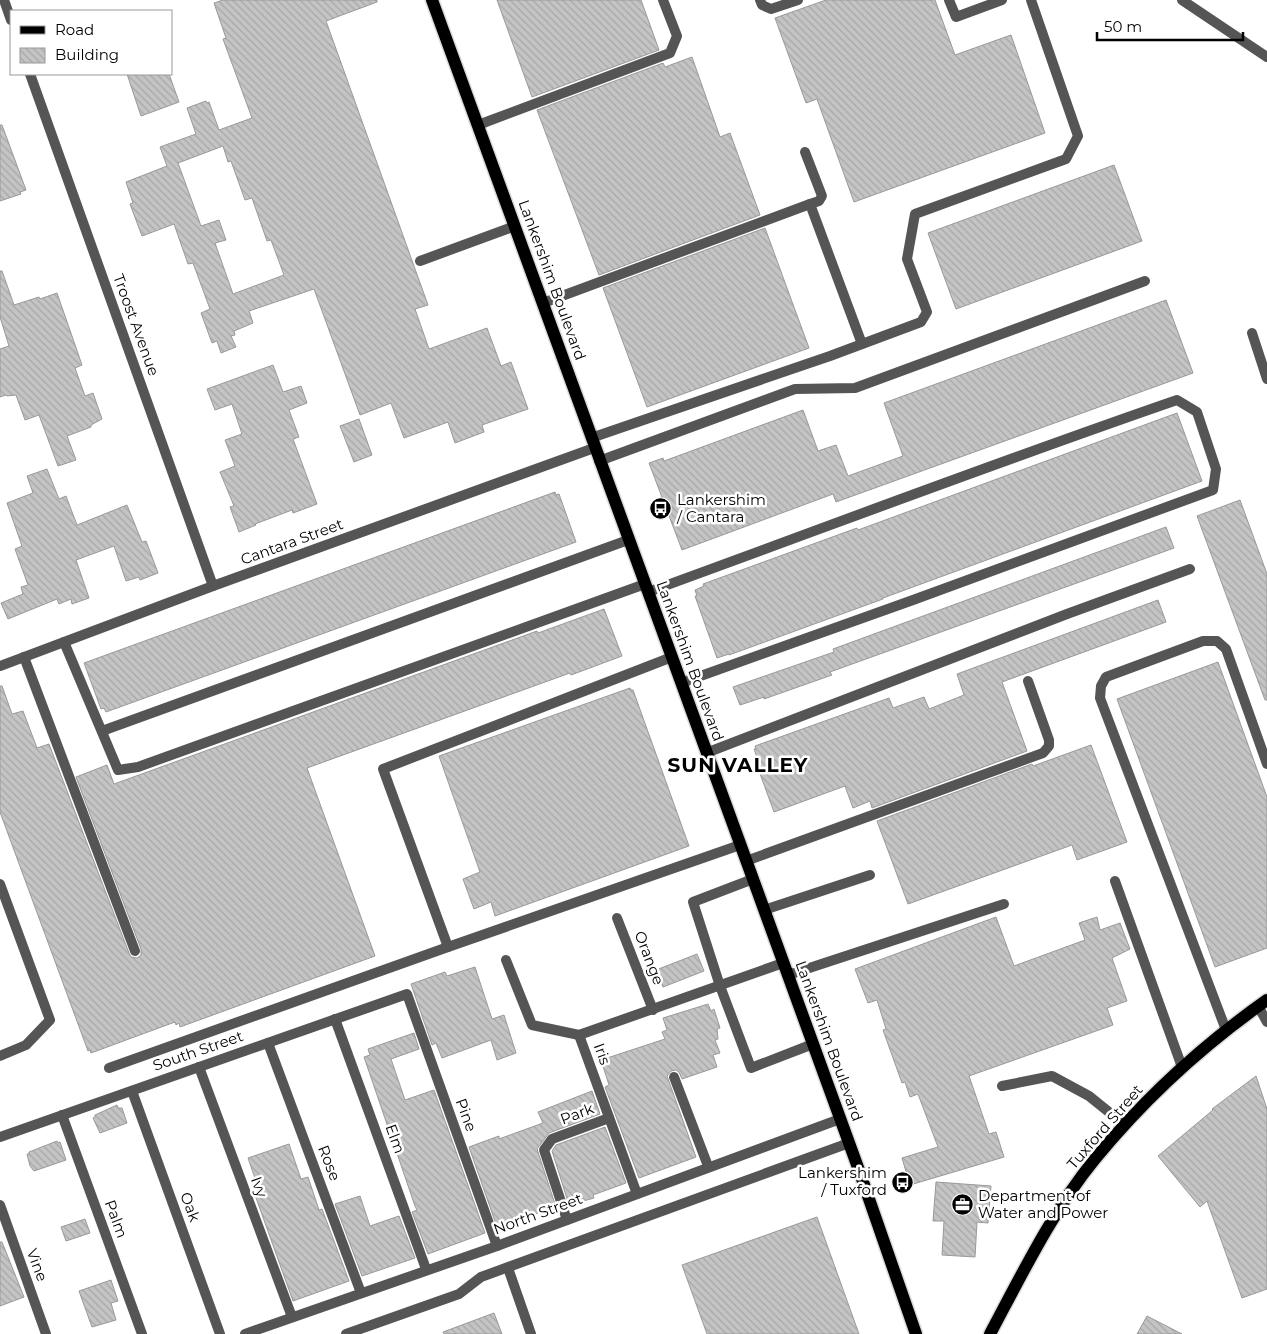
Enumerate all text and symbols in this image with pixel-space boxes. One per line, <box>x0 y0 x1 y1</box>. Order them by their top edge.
legend <box>10 10 172 75</box>
scale bar <box>1097 10 1243 42</box>
text: 50 m <box>1104 17 1142 36</box>
text: Road <box>55 20 94 39</box>
text: Building <box>55 45 119 64</box>
street label: Lankershim Boulevard <box>515 197 590 363</box>
street label: Troost Avenue <box>109 271 164 378</box>
place label: Lankershim / Cantara <box>676 490 766 526</box>
bus stop icon: Lankershim / Cantara <box>649 497 673 521</box>
street label: Cantara Street <box>238 514 346 569</box>
street label: Lankershim Boulevard <box>653 578 728 744</box>
district label: SUN VALLEY <box>668 753 808 777</box>
street label: Orange <box>631 928 668 988</box>
street label: Lankershim Boulevard <box>792 958 867 1124</box>
street label: South Street <box>150 1026 245 1075</box>
street label: Iris <box>590 1040 615 1067</box>
street label: Tuxford Street <box>1063 1080 1147 1173</box>
street label: Pine <box>452 1096 481 1134</box>
street label: Park <box>557 1099 596 1129</box>
street label: Elm <box>381 1121 410 1156</box>
street label: Rose <box>314 1142 345 1183</box>
place label: Lankershim / Tuxford <box>798 1163 887 1199</box>
bus stop icon: Lankershim / Tuxford <box>891 1170 915 1194</box>
street label: Ivy <box>247 1174 272 1201</box>
place label: Department of Water and Power <box>978 1186 1108 1222</box>
street label: Oak <box>176 1189 205 1224</box>
street label: North Street <box>491 1189 585 1238</box>
office icon: Department of Water and Power <box>950 1193 974 1217</box>
street label: Palm <box>101 1197 132 1241</box>
street label: Vine <box>23 1246 52 1284</box>

